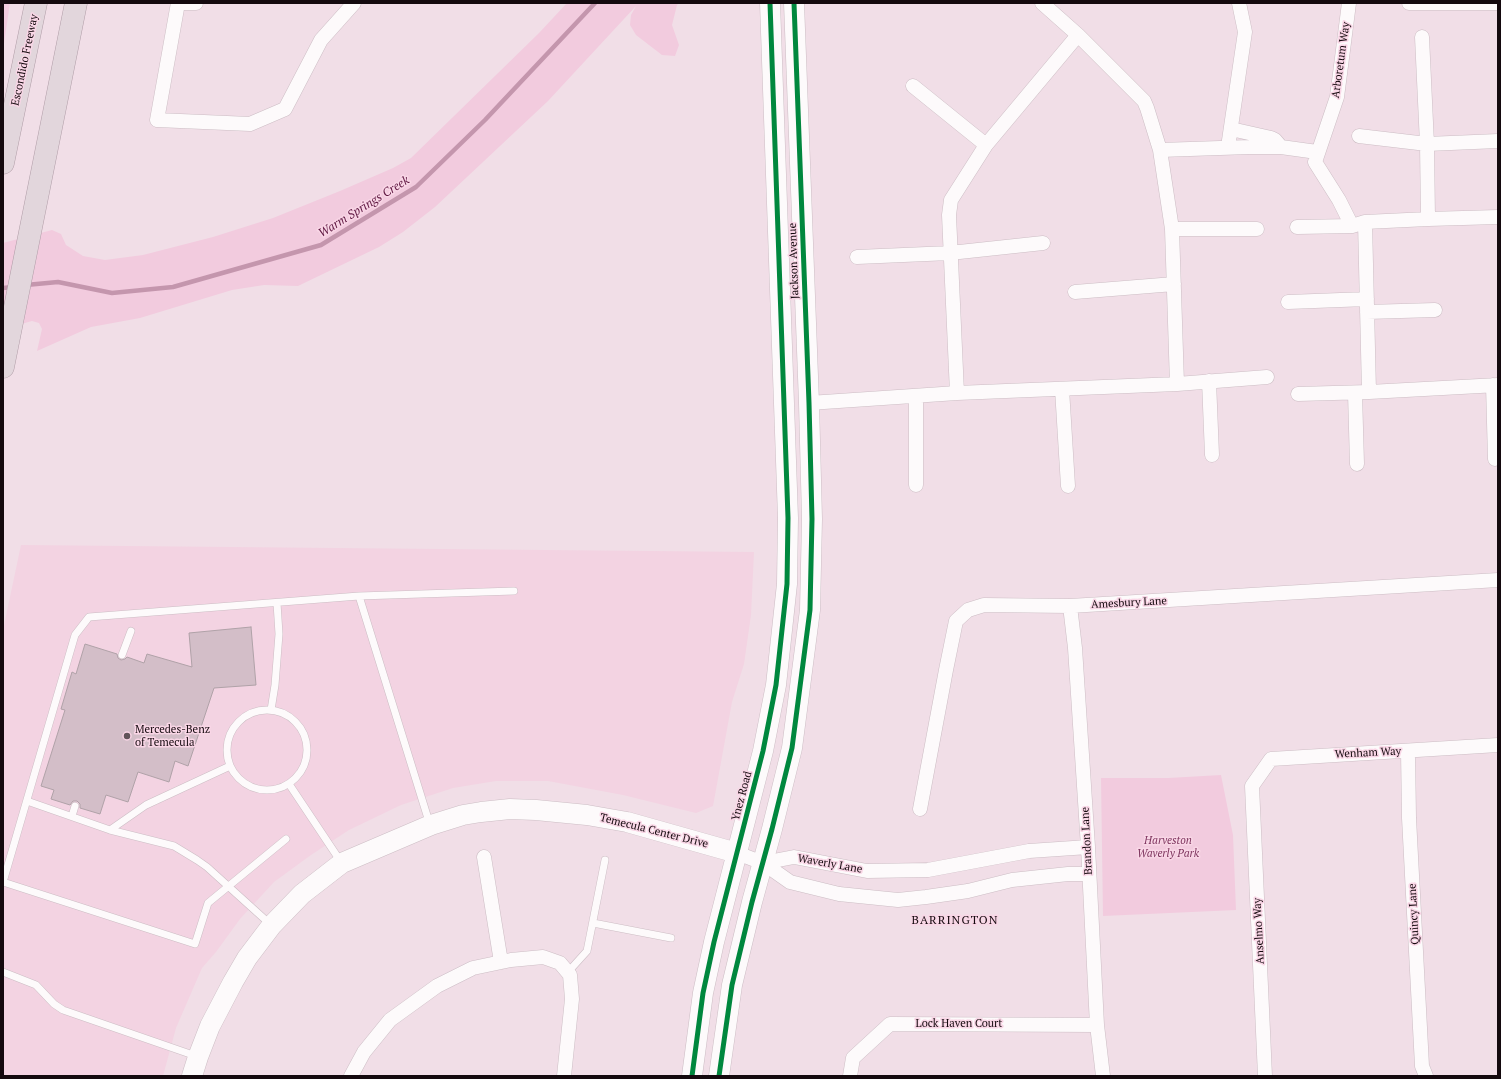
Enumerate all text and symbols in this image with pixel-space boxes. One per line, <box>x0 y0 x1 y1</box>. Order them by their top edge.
street label: Escondido Freeway <box>9 13 41 107</box>
street label: Arboretum Way <box>1329 21 1353 99</box>
water label: Warm Springs Creek <box>316 173 412 241</box>
street label: Jackson Avenue <box>786 223 802 299</box>
street label: Amesbury Lane <box>1091 594 1167 612</box>
place label: Mercedes-Benz of Temecula <box>135 723 210 749</box>
marker: Mercedes-Benz of Temecula <box>122 731 132 741</box>
street label: Wenham Way <box>1334 745 1402 761</box>
street label: Ynez Road <box>729 770 755 822</box>
street label: Brandon Lane <box>1079 807 1095 875</box>
street label: Temecula Center Drive <box>598 811 710 851</box>
park label: Harveston Waverly Park <box>1137 834 1199 860</box>
street label: Waverly Lane <box>797 852 863 876</box>
street label: Quincy Lane <box>1406 883 1422 945</box>
street label: Anselmo Way <box>1251 897 1267 965</box>
district label: BARRINGTON <box>912 914 998 928</box>
street label: Lock Haven Court <box>916 1017 1002 1031</box>

